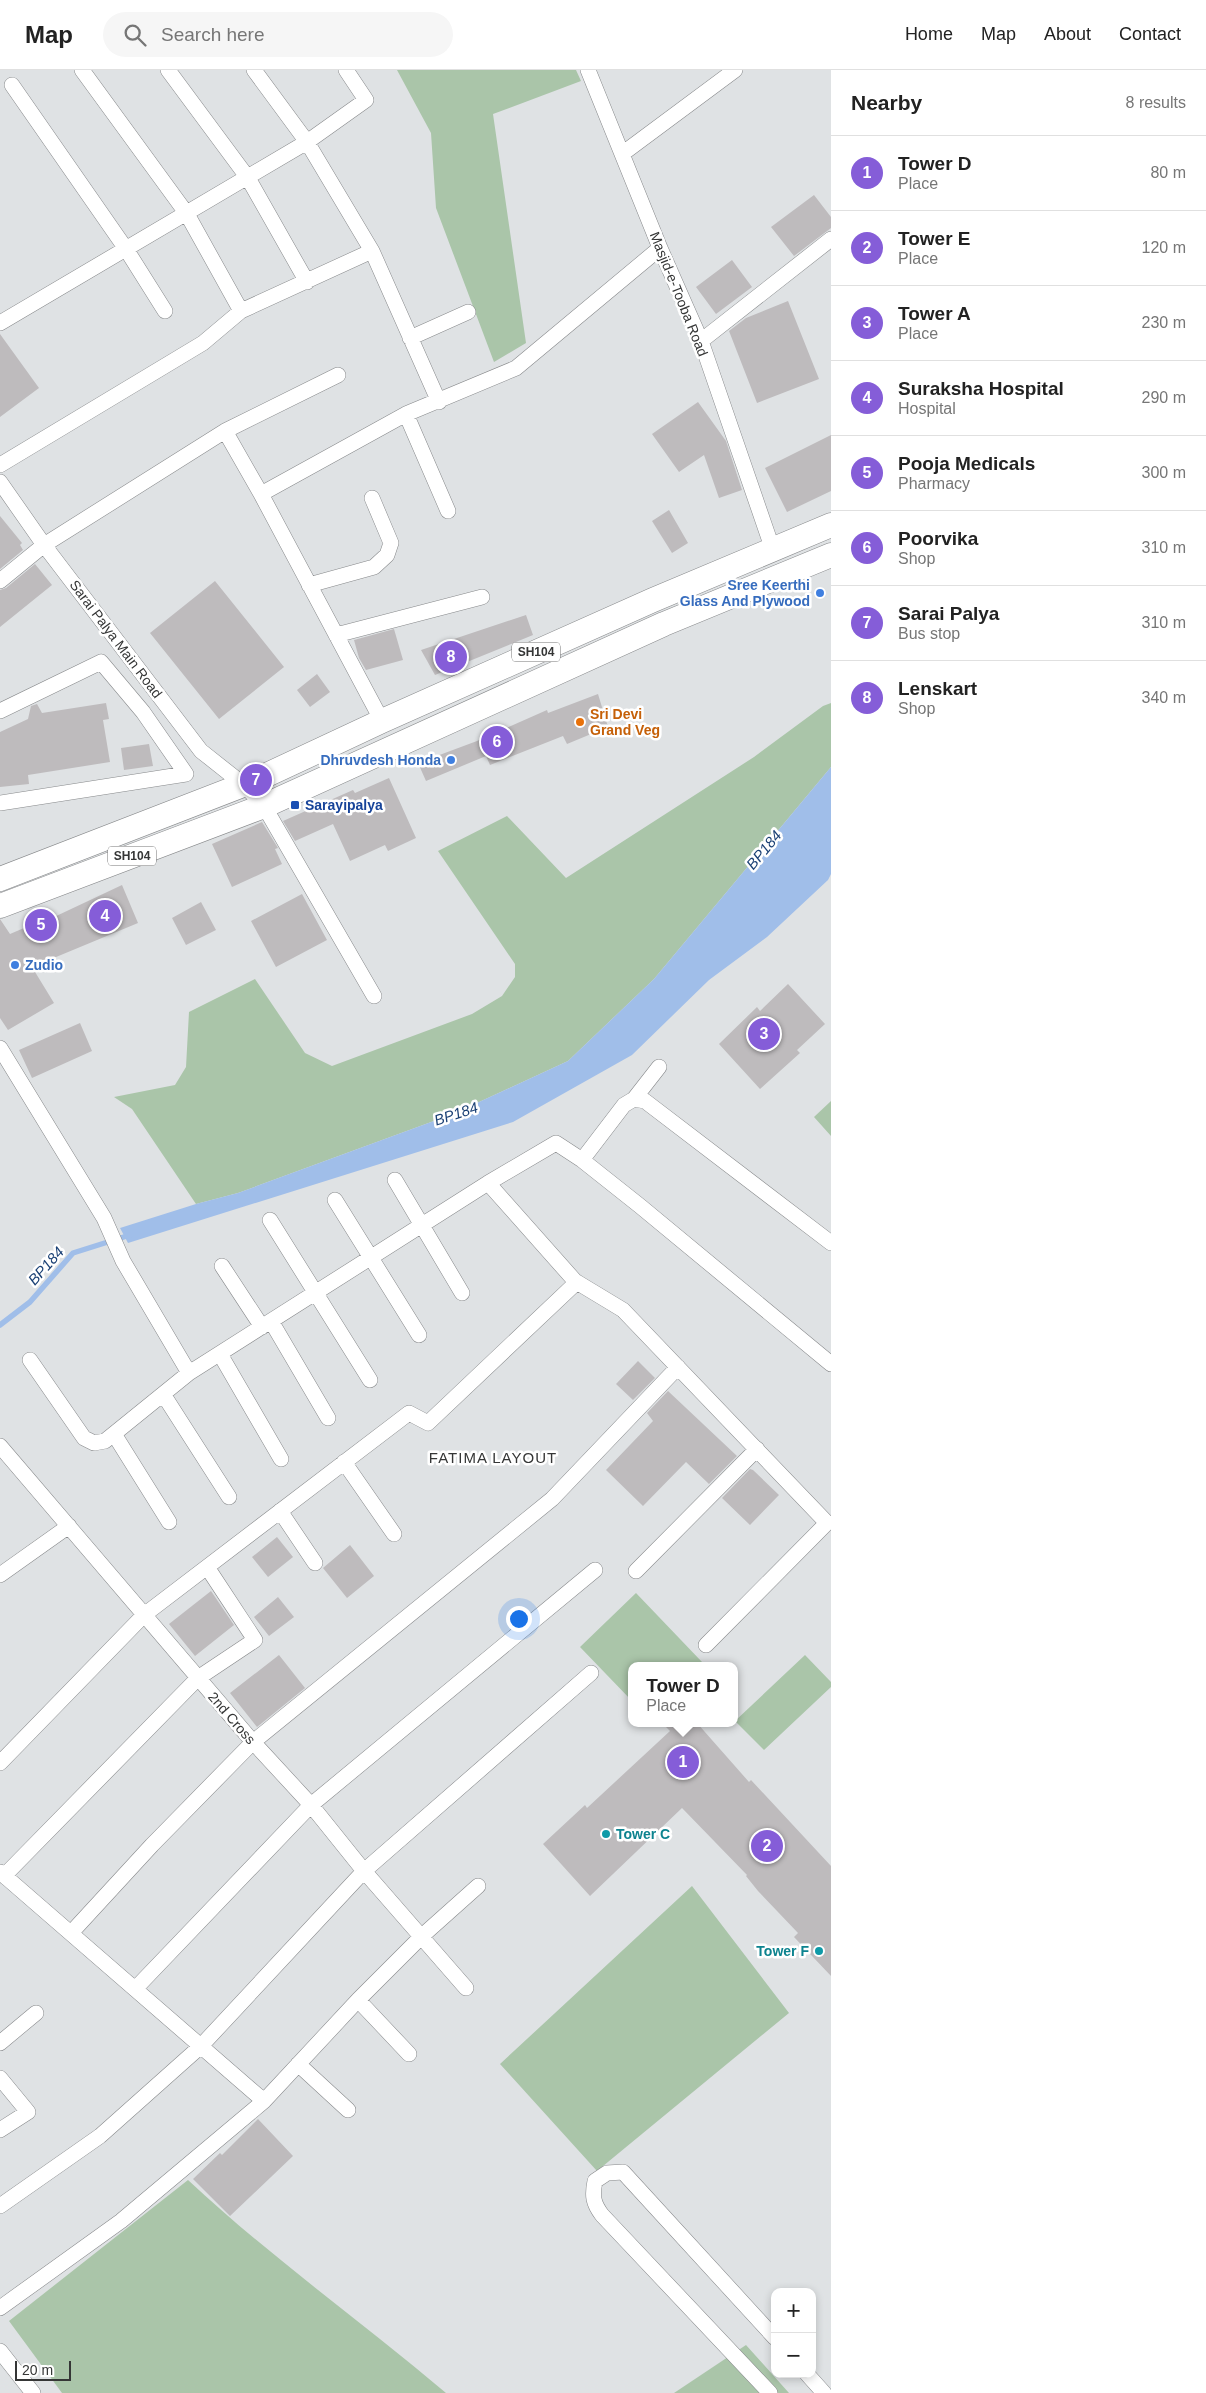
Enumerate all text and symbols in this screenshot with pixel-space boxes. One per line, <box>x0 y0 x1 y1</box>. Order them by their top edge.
search box <box>103 12 453 57</box>
text: Map <box>25 21 73 48</box>
icon: search <box>121 21 149 49</box>
text: Search here <box>161 24 265 45</box>
text: Home <box>905 24 953 44</box>
text: Map <box>981 24 1016 44</box>
text: About <box>1044 24 1091 44</box>
text: Contact <box>1119 24 1181 44</box>
text: Nearby <box>851 91 922 114</box>
text: 8 results <box>1126 94 1186 111</box>
text: Tower D <box>898 153 972 174</box>
text: 1 <box>863 164 871 181</box>
text: 80 m <box>1150 164 1186 181</box>
text: Place <box>898 175 938 192</box>
text: Tower E <box>898 228 971 249</box>
street label: Masjid-e-Tooba Road <box>647 229 711 359</box>
text: 2 <box>863 239 871 256</box>
text: 120 m <box>1142 239 1186 256</box>
text: Place <box>898 250 938 267</box>
text: Tower A <box>898 303 971 324</box>
text: 3 <box>863 314 871 331</box>
text: 230 m <box>1142 314 1186 331</box>
text: Place <box>898 325 938 342</box>
text: Suraksha Hospital <box>898 378 1064 399</box>
text: 4 <box>863 389 871 406</box>
text: 290 m <box>1142 389 1186 406</box>
text: Hospital <box>898 400 956 417</box>
text: Pooja Medicals <box>898 453 1035 474</box>
text: 5 <box>863 464 871 481</box>
text: 300 m <box>1142 464 1186 481</box>
text: Pharmacy <box>898 475 970 492</box>
text: Poorvika <box>898 528 978 549</box>
text: 6 <box>863 539 871 556</box>
text: 310 m <box>1142 539 1186 556</box>
text: Shop <box>898 550 935 567</box>
street label: Sarai Palya Main Road <box>67 577 165 701</box>
place label: Sree Keerthi Glass And Plywood <box>680 577 810 609</box>
marker: Sree Keerthi Glass And Plywood <box>814 587 826 599</box>
text: Sarai Palya <box>898 603 999 624</box>
text: 7 <box>863 614 871 631</box>
text: 310 m <box>1142 614 1186 631</box>
text: Bus stop <box>898 625 960 642</box>
pin: 8 <box>435 638 467 676</box>
road number: SH104 <box>512 642 560 662</box>
text: Lenskart <box>898 678 977 699</box>
text: 8 <box>863 689 871 706</box>
text: 340 m <box>1142 689 1186 706</box>
text: Shop <box>898 700 935 717</box>
place label: Sri Devi Grand Veg <box>590 706 660 738</box>
marker: Sri Devi Grand Veg <box>574 716 586 728</box>
pin: 6 <box>481 723 513 761</box>
place label: Dhruvdesh Honda <box>320 752 441 768</box>
marker: Dhruvdesh Honda <box>445 754 457 766</box>
pin: 7 <box>240 761 272 799</box>
place label: Sarayipalya <box>305 797 383 813</box>
marker: Sarayipalya <box>289 799 301 811</box>
water label: BP184 <box>743 827 785 872</box>
road number: SH104 <box>108 846 156 866</box>
pin: 4 <box>89 897 121 935</box>
pin: 5 <box>25 906 57 944</box>
place label: Zudio <box>25 957 63 973</box>
marker: Zudio <box>9 959 21 971</box>
pin: 3 <box>748 1015 780 1053</box>
water label: BP184 <box>432 1098 480 1129</box>
water label: BP184 <box>24 1243 67 1288</box>
district label: FATIMA LAYOUT <box>429 1449 557 1466</box>
your location <box>506 1606 532 1632</box>
popup <box>628 1662 738 1727</box>
text: Tower D <box>646 1675 720 1696</box>
street label: 2nd Cross <box>205 1689 259 1747</box>
text: Place <box>646 1697 686 1714</box>
pin: 1 <box>667 1743 699 1781</box>
place label: Tower C <box>616 1826 670 1842</box>
pin: 2 <box>751 1827 783 1865</box>
marker: Tower C <box>600 1828 612 1840</box>
place label: Tower F <box>756 1943 809 1959</box>
marker: Tower F <box>813 1945 825 1957</box>
map controls <box>771 2288 816 2378</box>
button: + <box>771 2288 816 2333</box>
button: − <box>771 2333 816 2378</box>
scale bar <box>15 2358 71 2381</box>
text: 20 m <box>22 2362 53 2378</box>

